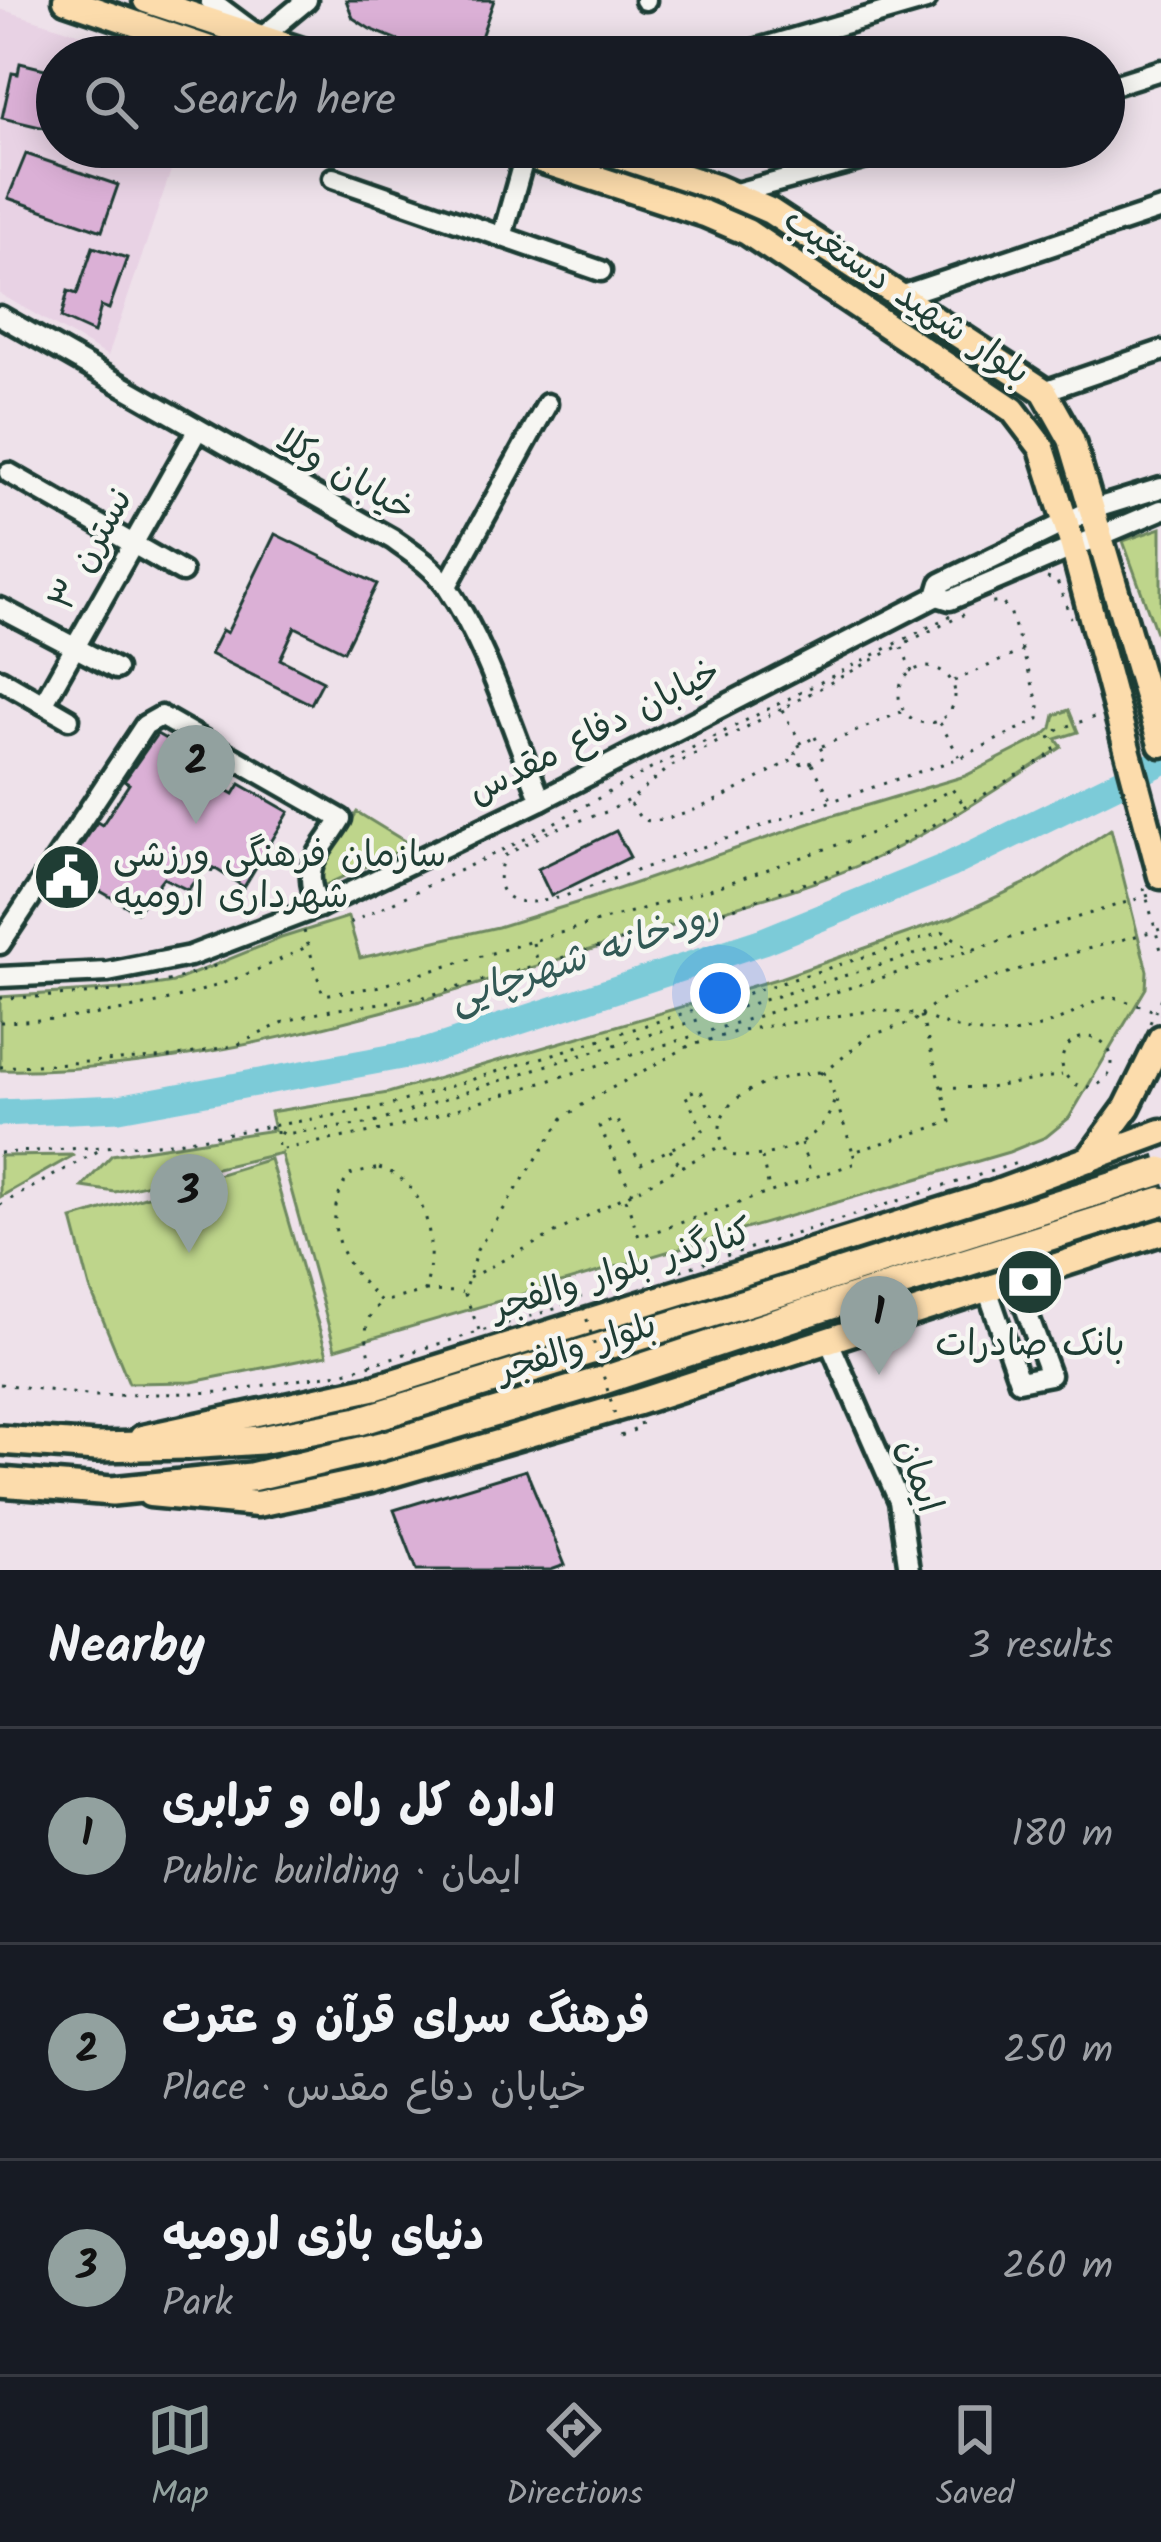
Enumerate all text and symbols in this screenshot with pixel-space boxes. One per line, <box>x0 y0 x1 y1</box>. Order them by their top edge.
search box <box>36 36 1125 168</box>
text: Search here <box>174 66 396 138</box>
icon: search <box>78 69 144 135</box>
street label: بلوار شهید دستغیب <box>771 193 1041 401</box>
street label: خیابان وکلا <box>265 413 425 539</box>
street label: نسترن ۳ <box>35 478 149 622</box>
street label: خیابان دفاع مقدس <box>459 645 731 821</box>
pin: 2 <box>157 725 235 824</box>
place label: سازمان فرهنگی ورزشی شهرداری ارومیه <box>113 828 446 926</box>
public building icon: سازمان فرهنگی ورزشی شهرداری ارومیه <box>32 842 102 912</box>
water label: رودخانه شهرچایی <box>442 885 728 1031</box>
your location <box>690 963 750 1023</box>
pin: 3 <box>150 1154 228 1253</box>
street label: کنارگذر بلوار والفجر <box>481 1204 760 1339</box>
bank icon: بانک صادرات <box>995 1247 1065 1317</box>
pin: 1 <box>840 1276 918 1375</box>
street label: بلوار والفجر <box>487 1298 664 1401</box>
place label: بانک صادرات <box>935 1317 1125 1374</box>
street label: ایمان <box>879 1432 957 1520</box>
text: Nearby <box>48 1608 205 1689</box>
text: 3 results <box>968 1617 1113 1679</box>
text: اداره کل راه و ترابری <box>162 1768 555 1840</box>
text: 1 <box>81 1805 93 1867</box>
text: 180 m <box>1011 1805 1113 1867</box>
text: Public building · ایمان <box>162 1843 522 1905</box>
text: فرهنگ سرای قرآن و عترت <box>162 1984 650 2056</box>
text: 2 <box>76 2021 98 2083</box>
text: 250 m <box>1003 2021 1113 2083</box>
text: Place · خیابان دفاع مقدس <box>162 2059 587 2121</box>
text: دنیای بازی ارومیه <box>162 2201 484 2273</box>
text: 3 <box>76 2237 98 2299</box>
text: 260 m <box>1002 2237 1113 2299</box>
text: Park <box>162 2274 233 2336</box>
tab: Map <box>147 2397 213 2522</box>
tab: Directions <box>506 2397 643 2522</box>
tab: Saved <box>936 2397 1014 2522</box>

